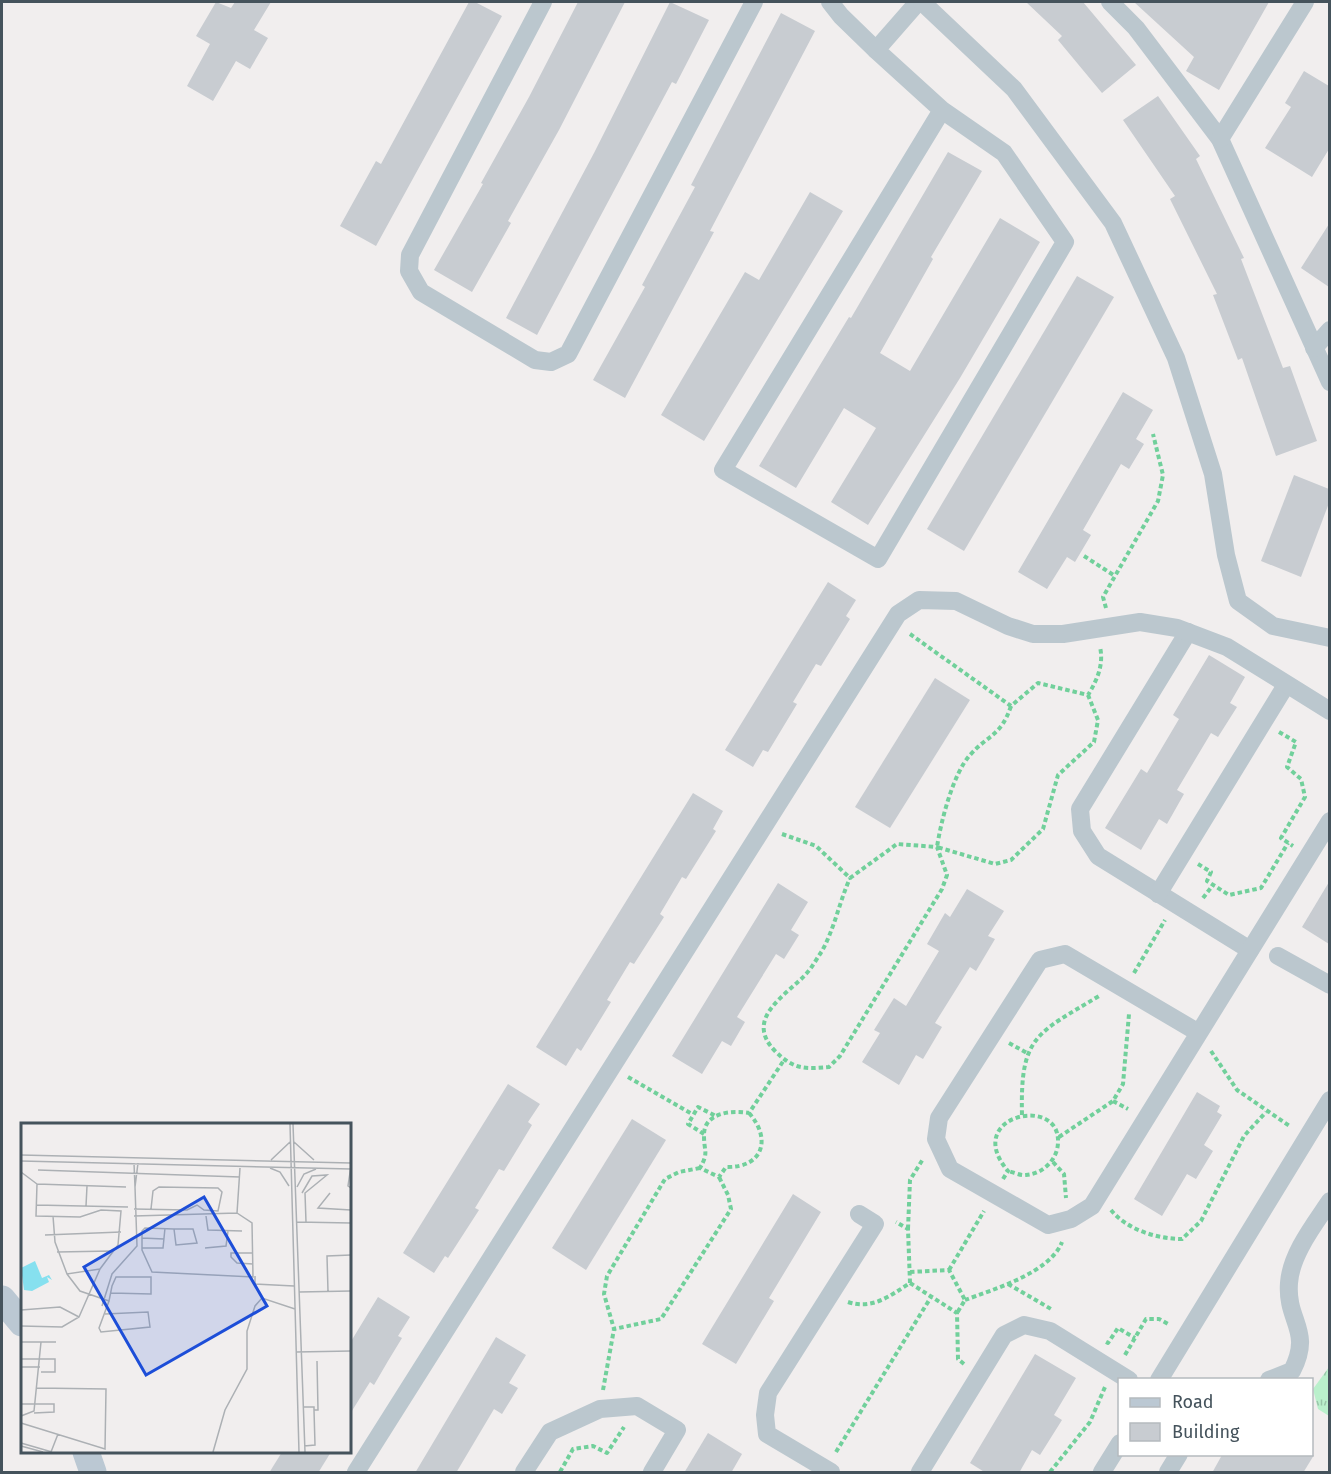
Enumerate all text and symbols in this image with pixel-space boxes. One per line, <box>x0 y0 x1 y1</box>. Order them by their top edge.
inset map <box>21 1123 351 1453</box>
legend <box>1118 1378 1313 1456</box>
text: Road <box>1172 1391 1214 1413</box>
text: Building <box>1172 1421 1240 1443</box>

